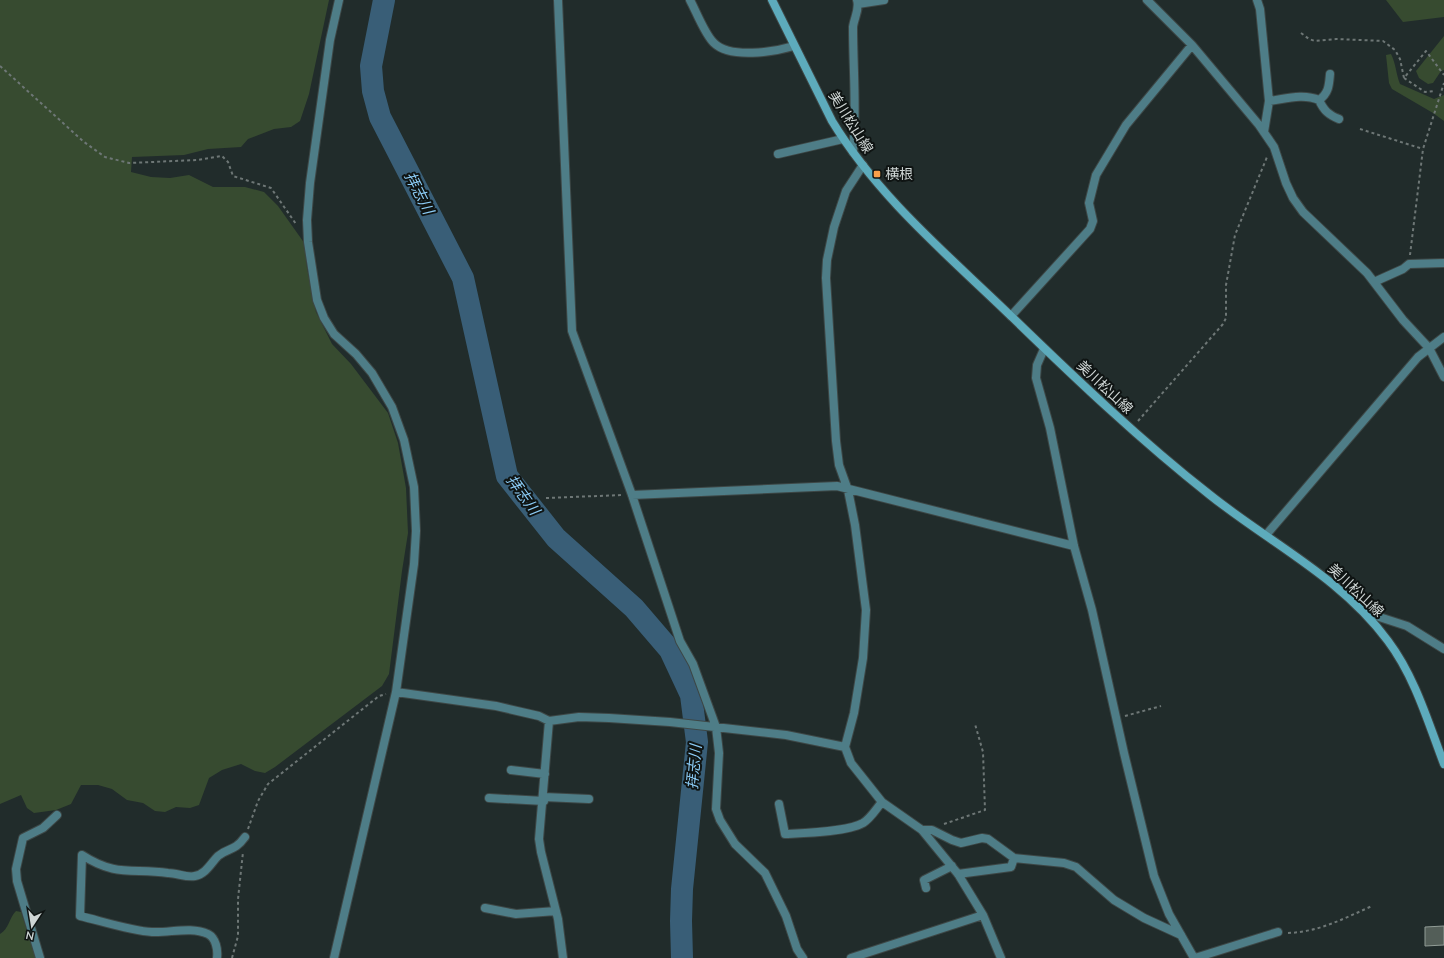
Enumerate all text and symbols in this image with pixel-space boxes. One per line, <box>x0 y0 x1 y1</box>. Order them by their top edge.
street label: 美川松山線 <box>824 88 877 157</box>
place label: 横根 <box>885 165 913 184</box>
water label: 拝志川 <box>400 168 439 219</box>
marker: 横根 <box>872 169 882 179</box>
street label: 美川松山線 <box>1073 357 1137 418</box>
water label: 拝志川 <box>502 471 545 521</box>
street label: 美川松山線 <box>1324 560 1388 621</box>
water label: 拝志川 <box>682 742 706 790</box>
north arrow <box>12 906 52 946</box>
text: N <box>24 927 36 943</box>

